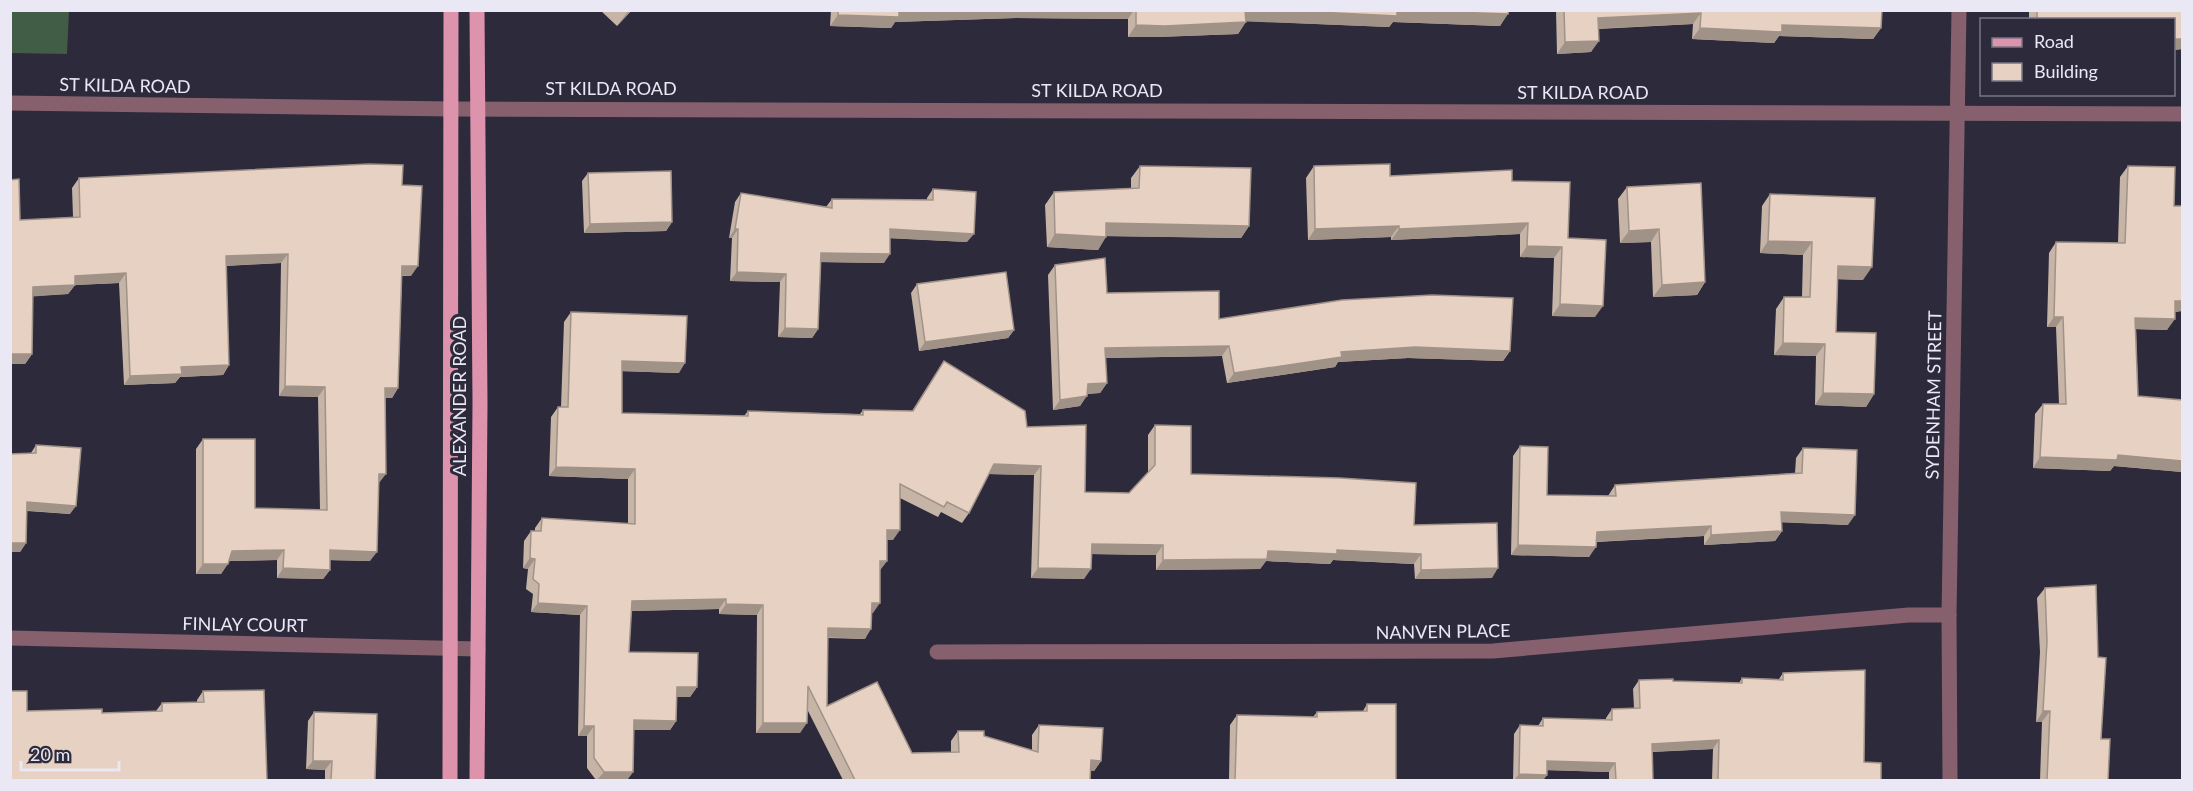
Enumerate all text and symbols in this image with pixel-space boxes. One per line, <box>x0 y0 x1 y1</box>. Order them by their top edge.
legend <box>1980 18 2175 96</box>
text: Road <box>2034 30 2074 52</box>
text: Building <box>2034 60 2098 82</box>
street label: ST KILDA ROAD <box>59 73 191 97</box>
street label: ST KILDA ROAD <box>545 77 677 99</box>
street label: ST KILDA ROAD <box>1031 79 1163 101</box>
street label: ST KILDA ROAD <box>1517 81 1649 103</box>
street label: SYDENHAM STREET <box>1921 310 1945 480</box>
street label: ALEXANDER ROAD <box>448 316 470 476</box>
street label: FINLAY COURT <box>182 612 308 636</box>
street label: NANVEN PLACE <box>1375 619 1511 643</box>
scale bar <box>21 734 118 772</box>
text: 20 m <box>30 743 70 765</box>

